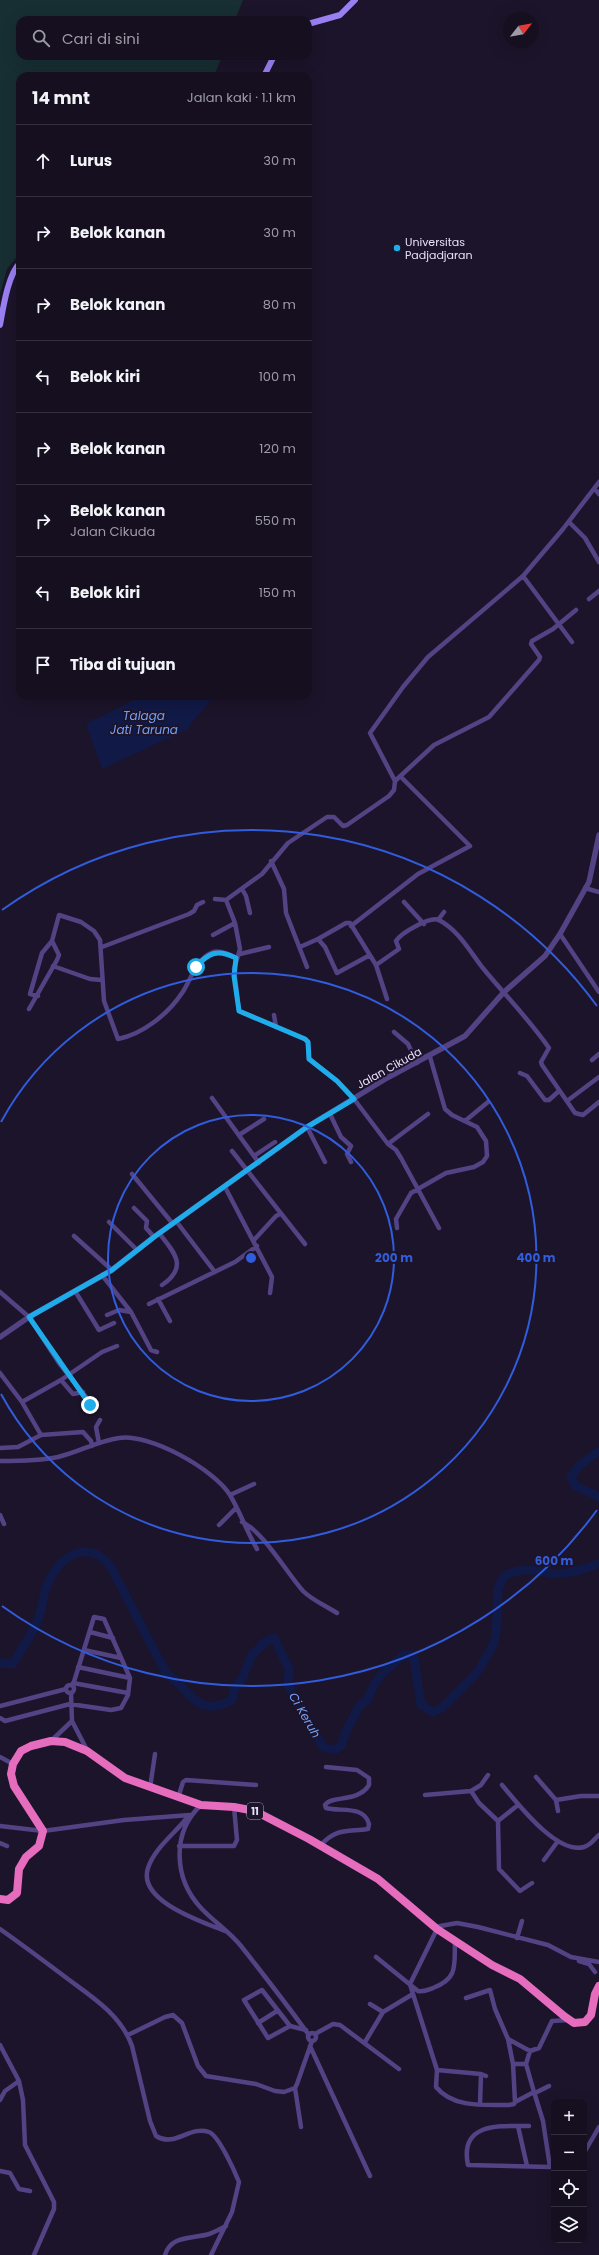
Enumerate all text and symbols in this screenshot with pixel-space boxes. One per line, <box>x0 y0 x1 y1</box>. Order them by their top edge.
north arrow <box>503 12 539 48</box>
search box <box>16 16 312 60</box>
icon: search <box>30 27 52 49</box>
text: Cari di sini <box>62 28 140 49</box>
text: 14 mnt <box>32 86 90 110</box>
text: Jalan kaki · 1.1 km <box>187 88 296 107</box>
icon: ahead <box>32 150 54 172</box>
text: Lurus <box>70 150 112 171</box>
text: 30 m <box>263 151 296 170</box>
icon: right <box>32 222 54 244</box>
text: Belok kanan <box>70 222 165 243</box>
text: 30 m <box>263 223 296 242</box>
place label: Universitas Padjadjaran <box>405 234 473 263</box>
marker: Universitas Padjadjaran <box>392 243 402 253</box>
icon: right <box>32 294 54 316</box>
text: Belok kanan <box>70 294 165 315</box>
text: 80 m <box>263 295 296 314</box>
icon: left <box>32 366 54 388</box>
text: Belok kiri <box>70 366 140 387</box>
text: 100 m <box>259 367 296 386</box>
icon: right <box>32 438 54 460</box>
text: Belok kanan <box>70 438 165 459</box>
text: 120 m <box>259 439 296 458</box>
text: Belok kanan <box>70 500 165 521</box>
icon: right <box>32 510 54 532</box>
text: 550 m <box>255 511 296 530</box>
text: Jalan Cikuda <box>70 522 155 541</box>
icon: left <box>32 582 54 604</box>
text: Belok kiri <box>70 582 140 603</box>
text: 150 m <box>259 583 296 602</box>
icon: arrive <box>32 654 54 676</box>
text: Tiba di tujuan <box>70 654 176 675</box>
water label: Talaga Jati Taruna <box>110 707 178 738</box>
route start <box>187 958 205 976</box>
street label: Jalan Cikuda <box>354 1044 424 1092</box>
text: 200 m <box>375 1249 413 1266</box>
text: 400 m <box>516 1249 556 1266</box>
centre of rings <box>244 1251 258 1265</box>
route end <box>81 1396 99 1414</box>
text: 600 m <box>535 1552 574 1569</box>
water label: Ci Keruh <box>285 1689 325 1741</box>
road number: 11 <box>247 1803 263 1819</box>
map controls <box>551 2099 587 2243</box>
button: + <box>551 2099 587 2135</box>
button: − <box>551 2135 587 2171</box>
button: locate <box>551 2171 587 2207</box>
button: layers <box>551 2207 587 2243</box>

